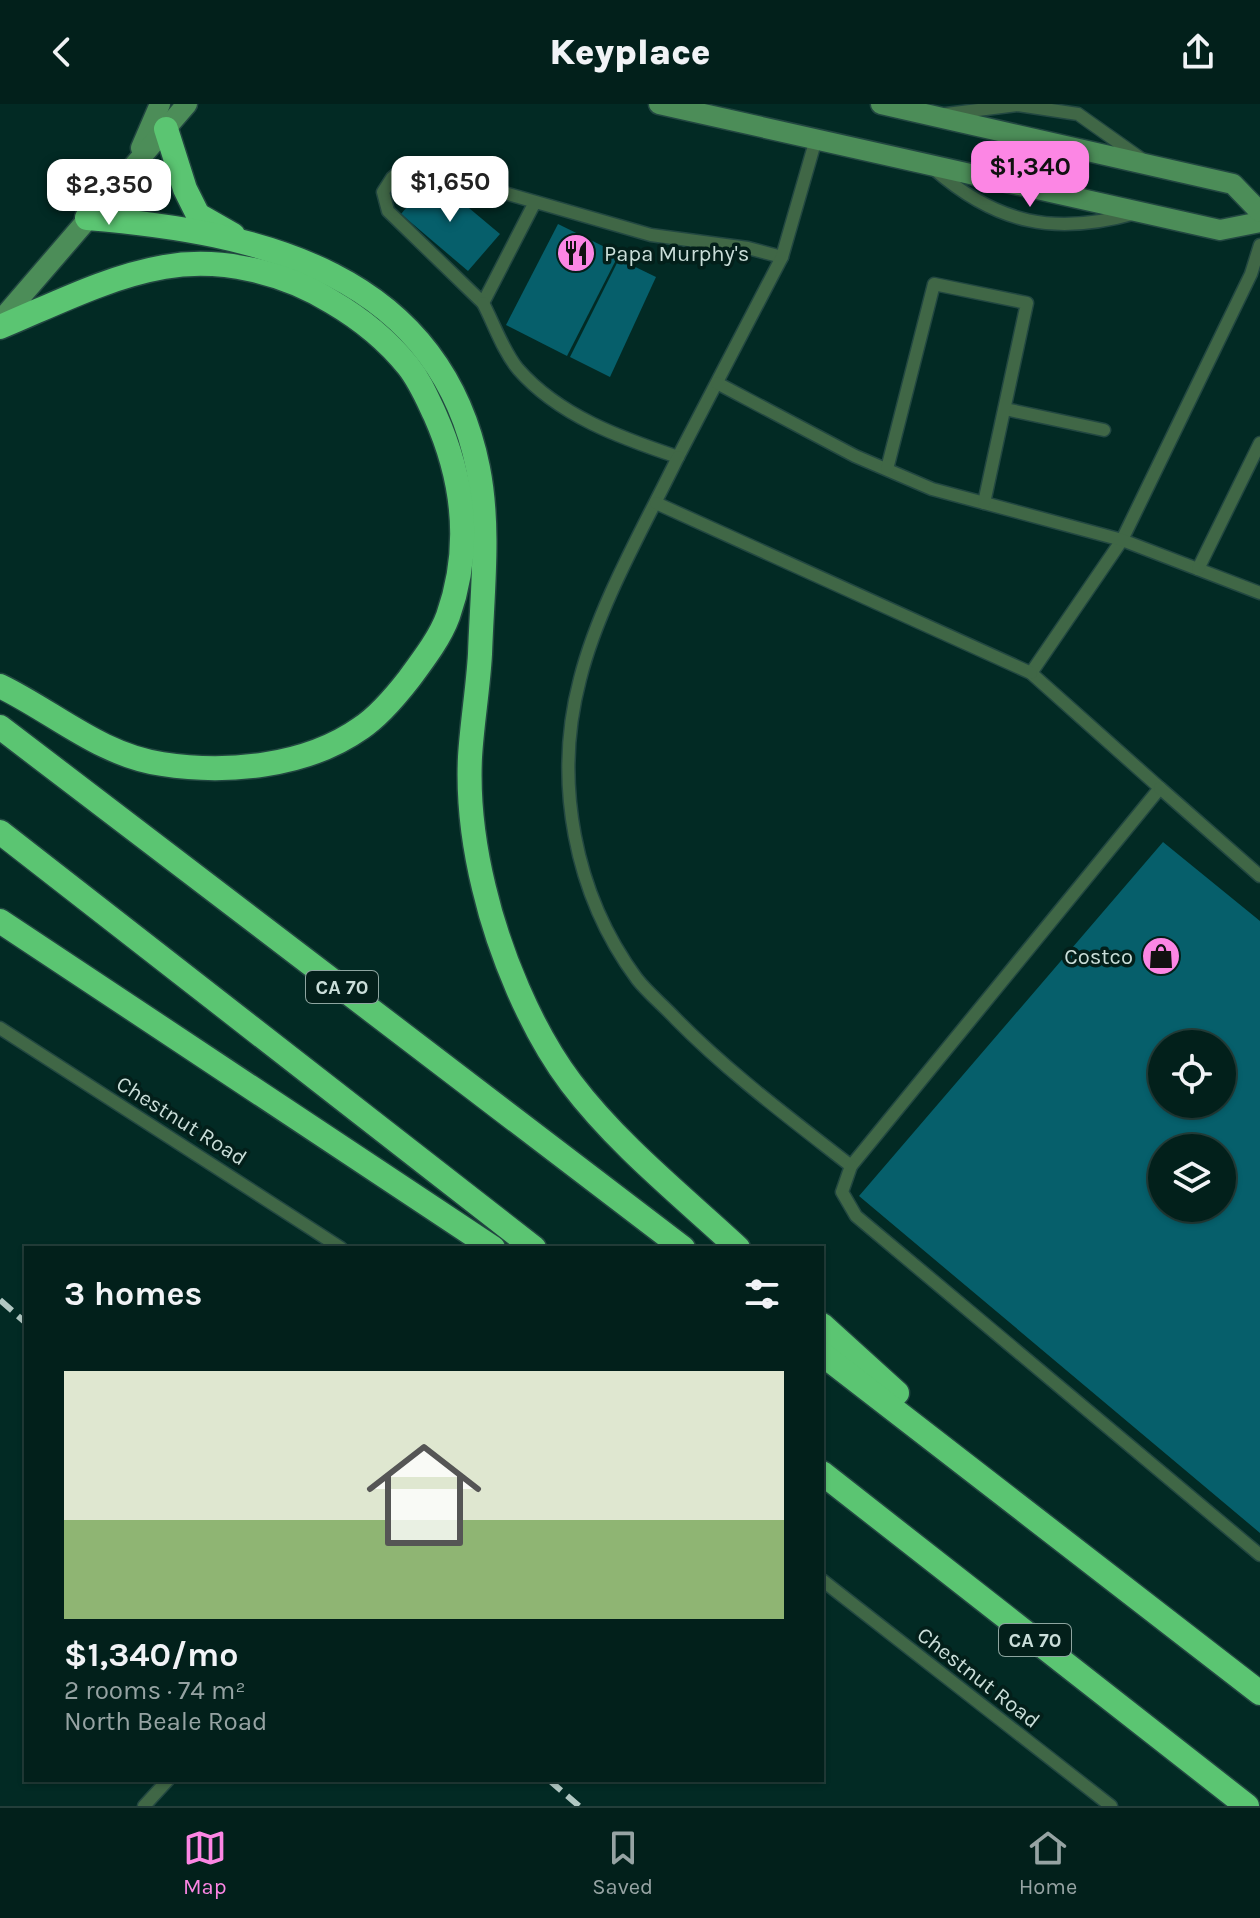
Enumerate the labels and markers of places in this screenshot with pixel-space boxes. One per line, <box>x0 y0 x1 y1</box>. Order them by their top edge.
pin: $1,340 <box>965 141 1095 209</box>
pin: $1,650 <box>385 156 515 224</box>
pin: $2,350 <box>44 159 174 227</box>
restaurant icon: Papa Murphy's <box>555 232 597 274</box>
place label: Papa Murphy's <box>604 241 749 267</box>
shop icon: Costco <box>1140 935 1182 977</box>
place label: Costco <box>1064 944 1133 970</box>

